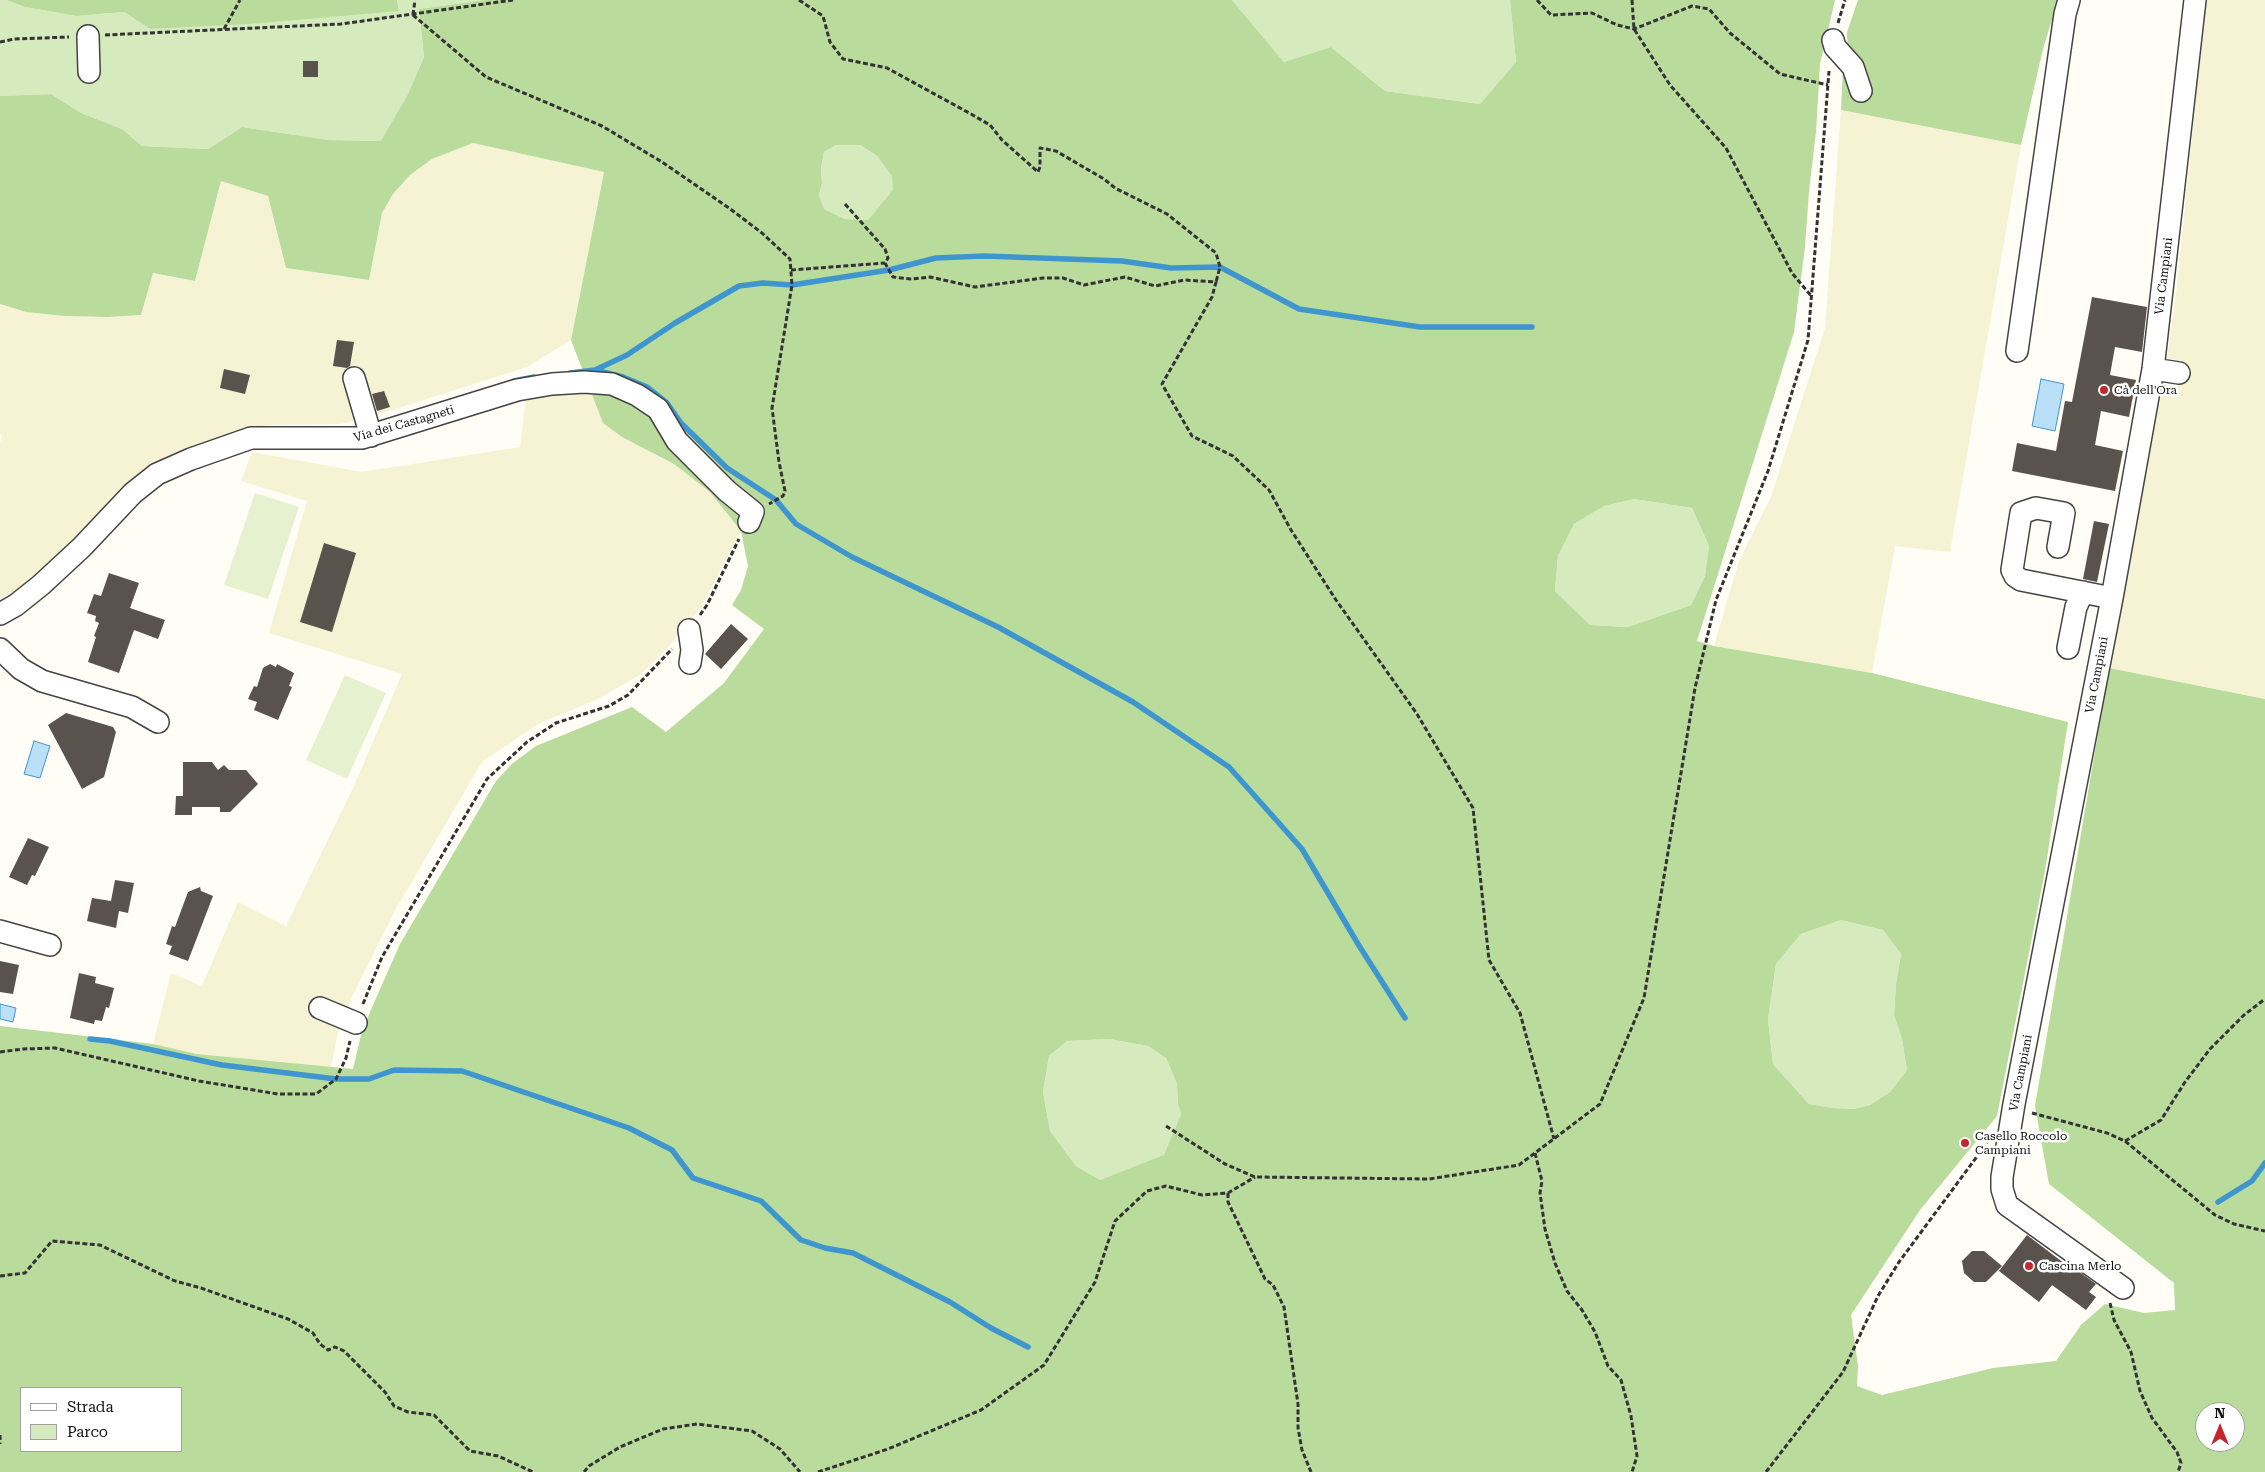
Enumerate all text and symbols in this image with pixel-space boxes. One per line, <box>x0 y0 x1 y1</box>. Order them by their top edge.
street label: Via Campiani <box>2152 237 2176 315</box>
place label: Cà dell'Ora <box>2114 383 2177 397</box>
marker: Cà dell'Ora <box>2098 384 2110 396</box>
street label: Via dei Castagneti <box>352 403 456 445</box>
street label: Via Campiani <box>2083 636 2111 714</box>
street label: Via Campiani <box>2007 1034 2035 1112</box>
place label: Casello Roccolo Campiani <box>1975 1129 2067 1157</box>
marker: Casello Roccolo Campiani <box>1959 1137 1971 1149</box>
place label: Cascina Merlo <box>2039 1259 2121 1273</box>
marker: Cascina Merlo <box>2023 1260 2035 1272</box>
legend <box>20 1387 182 1452</box>
text: Strada <box>67 1398 114 1416</box>
north arrow <box>2195 1402 2245 1452</box>
text: N <box>2215 1405 2225 1421</box>
text: Parco <box>67 1423 108 1441</box>

